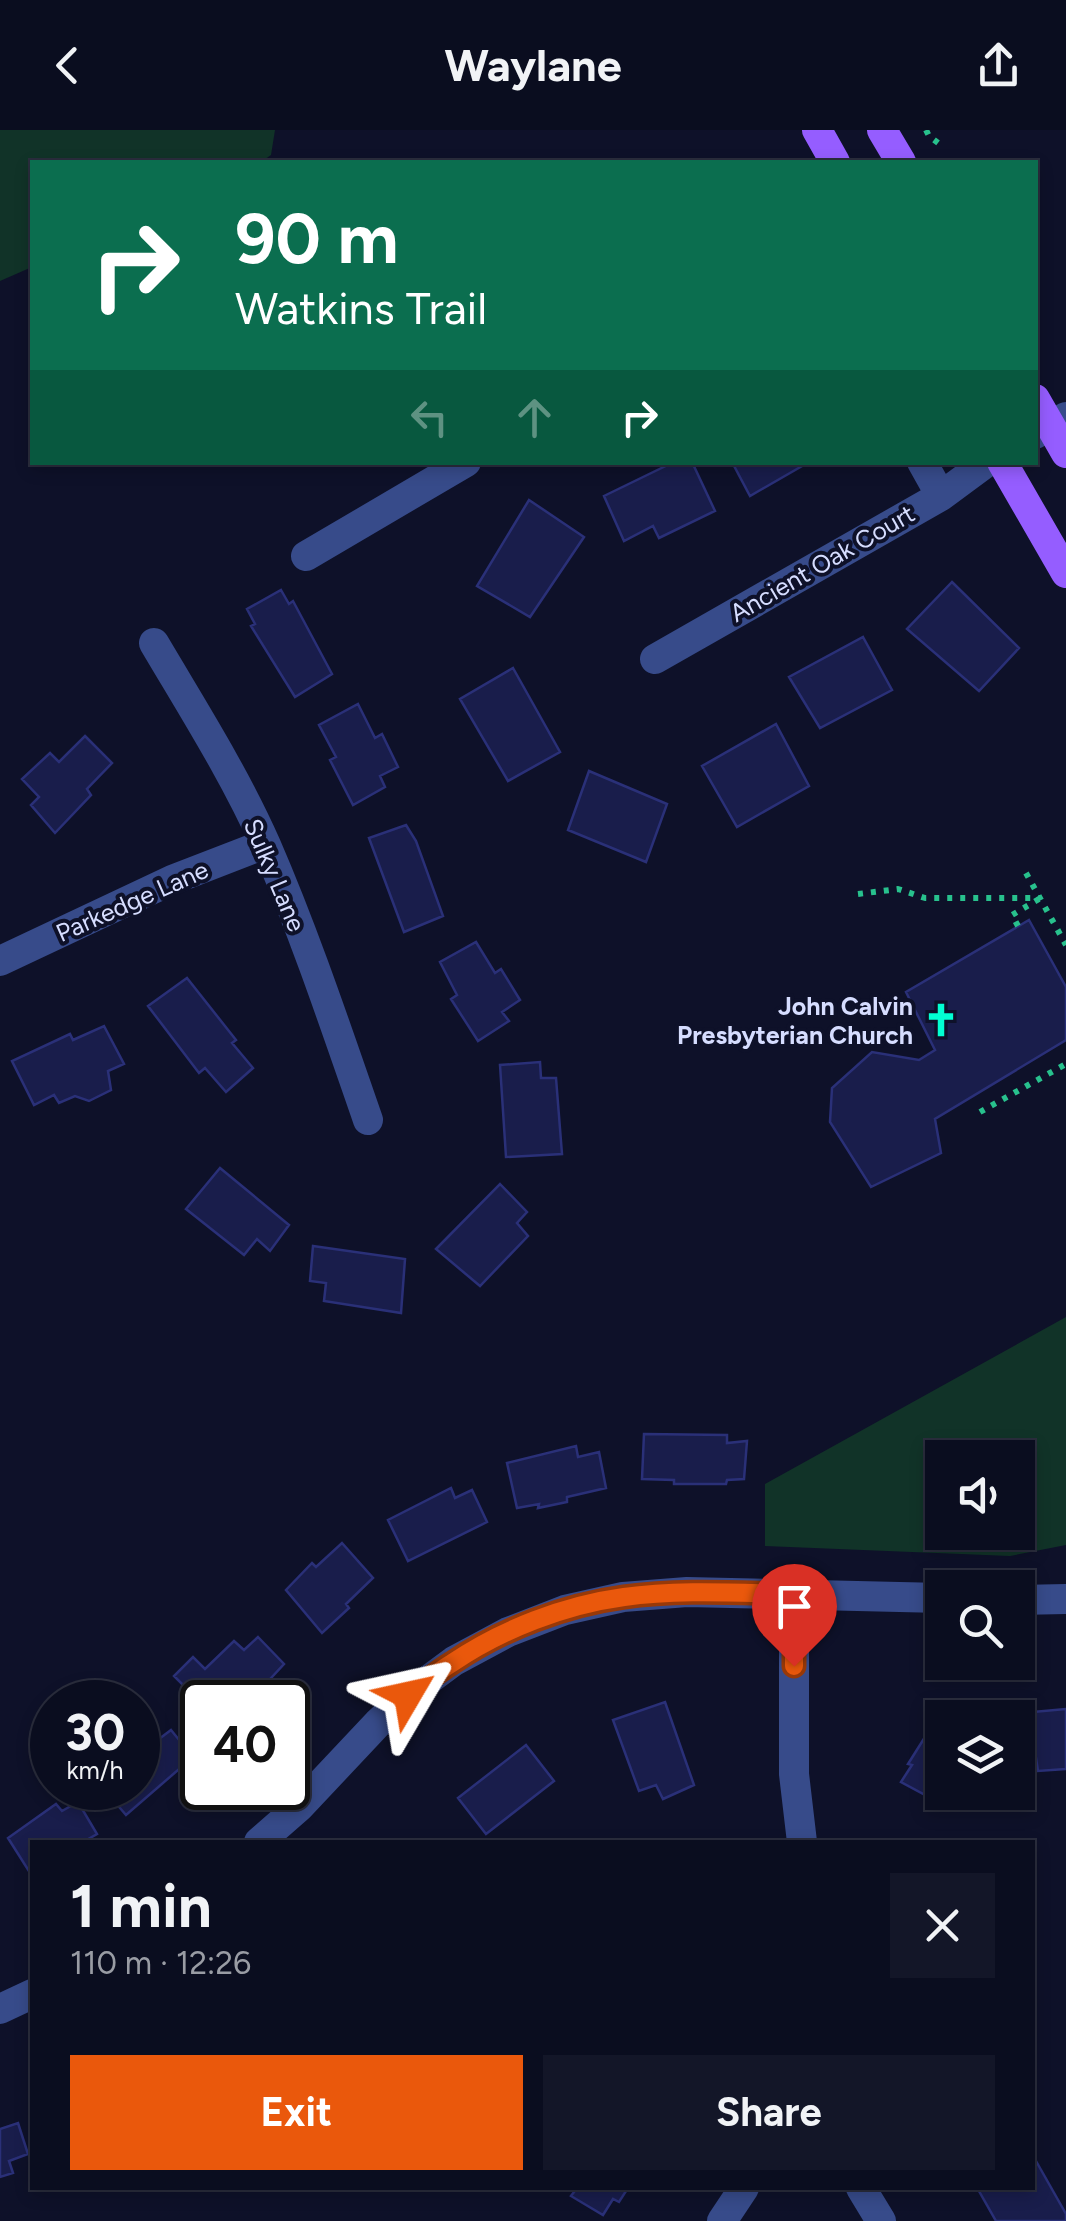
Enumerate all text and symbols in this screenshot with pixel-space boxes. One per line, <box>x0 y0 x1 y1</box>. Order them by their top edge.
icon: back <box>40 38 95 93</box>
text: Waylane <box>444 38 622 92</box>
icon: share <box>971 38 1026 93</box>
text: 90 m <box>235 196 399 281</box>
icon: right <box>70 200 200 330</box>
text: Watkins Trail <box>235 281 487 335</box>
icon: left <box>402 390 457 445</box>
icon: ahead <box>507 390 562 445</box>
icon: right <box>612 390 667 445</box>
street label: Ancient Oak Court <box>724 498 920 628</box>
street label: Sulky Lane <box>238 814 312 936</box>
street label: Parkedge Lane <box>51 854 213 948</box>
place label: John Calvin Presbyterian Church <box>677 991 913 1050</box>
church icon: John Calvin Presbyterian Church <box>922 1001 960 1039</box>
map controls <box>925 1440 1035 1810</box>
button: sound <box>925 1440 1035 1550</box>
pin <box>752 1564 837 1667</box>
button: search <box>925 1570 1035 1680</box>
icon: arrive <box>767 1579 822 1634</box>
position arrow <box>356 1643 460 1747</box>
speed limit sign: 40 <box>180 1680 310 1810</box>
button: layers <box>925 1700 1035 1810</box>
text: 30 <box>65 1702 125 1763</box>
text: km/h <box>66 1755 124 1785</box>
text: 1 min <box>70 1870 212 1942</box>
button: close <box>890 1873 995 1978</box>
text: 110 m · 12:26 <box>70 1944 251 1982</box>
button: Exit <box>70 2055 523 2170</box>
button: Share <box>543 2055 995 2170</box>

